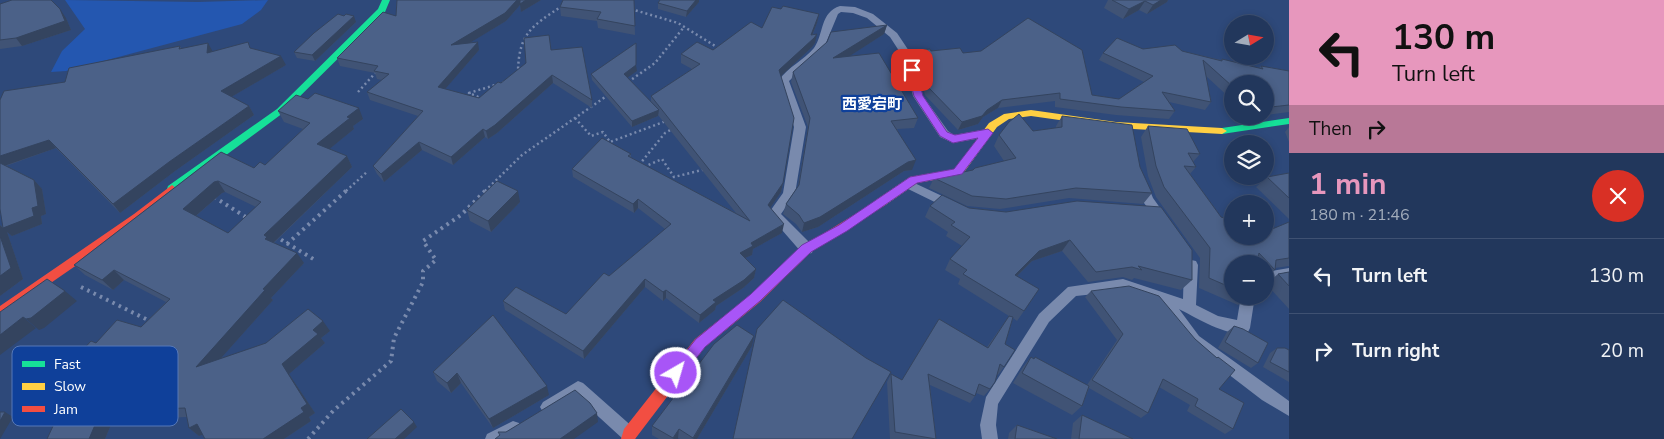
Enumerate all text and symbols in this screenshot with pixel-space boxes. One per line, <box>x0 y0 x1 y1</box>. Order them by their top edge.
text: 130 m <box>1392 14 1495 61</box>
north arrow <box>1224 15 1274 65</box>
map controls <box>1224 15 1274 305</box>
icon: left <box>1309 20 1374 85</box>
pin <box>891 49 933 91</box>
icon: arrive <box>898 56 926 84</box>
text: Turn left <box>1392 59 1475 89</box>
button: search <box>1224 75 1274 125</box>
district label: 西愛宕町 <box>842 94 902 114</box>
icon: right <box>1362 115 1390 143</box>
text: Then <box>1309 116 1352 142</box>
button: layers <box>1224 135 1274 185</box>
text: 1 min <box>1309 164 1387 205</box>
button: close <box>1592 170 1644 222</box>
button: + <box>1224 195 1274 245</box>
text: 180 m · 21:46 <box>1309 204 1410 226</box>
button: − <box>1224 255 1274 305</box>
icon: left <box>1309 262 1337 290</box>
text: Turn left <box>1352 263 1427 289</box>
text: 130 m <box>1589 263 1644 289</box>
icon: right <box>1309 337 1337 365</box>
text: Turn right <box>1352 338 1439 364</box>
text: 20 m <box>1600 338 1644 364</box>
legend <box>12 346 178 426</box>
position arrow <box>649 346 701 398</box>
text: Fast <box>54 355 80 374</box>
text: Slow <box>54 377 86 396</box>
text: Jam <box>53 400 78 419</box>

